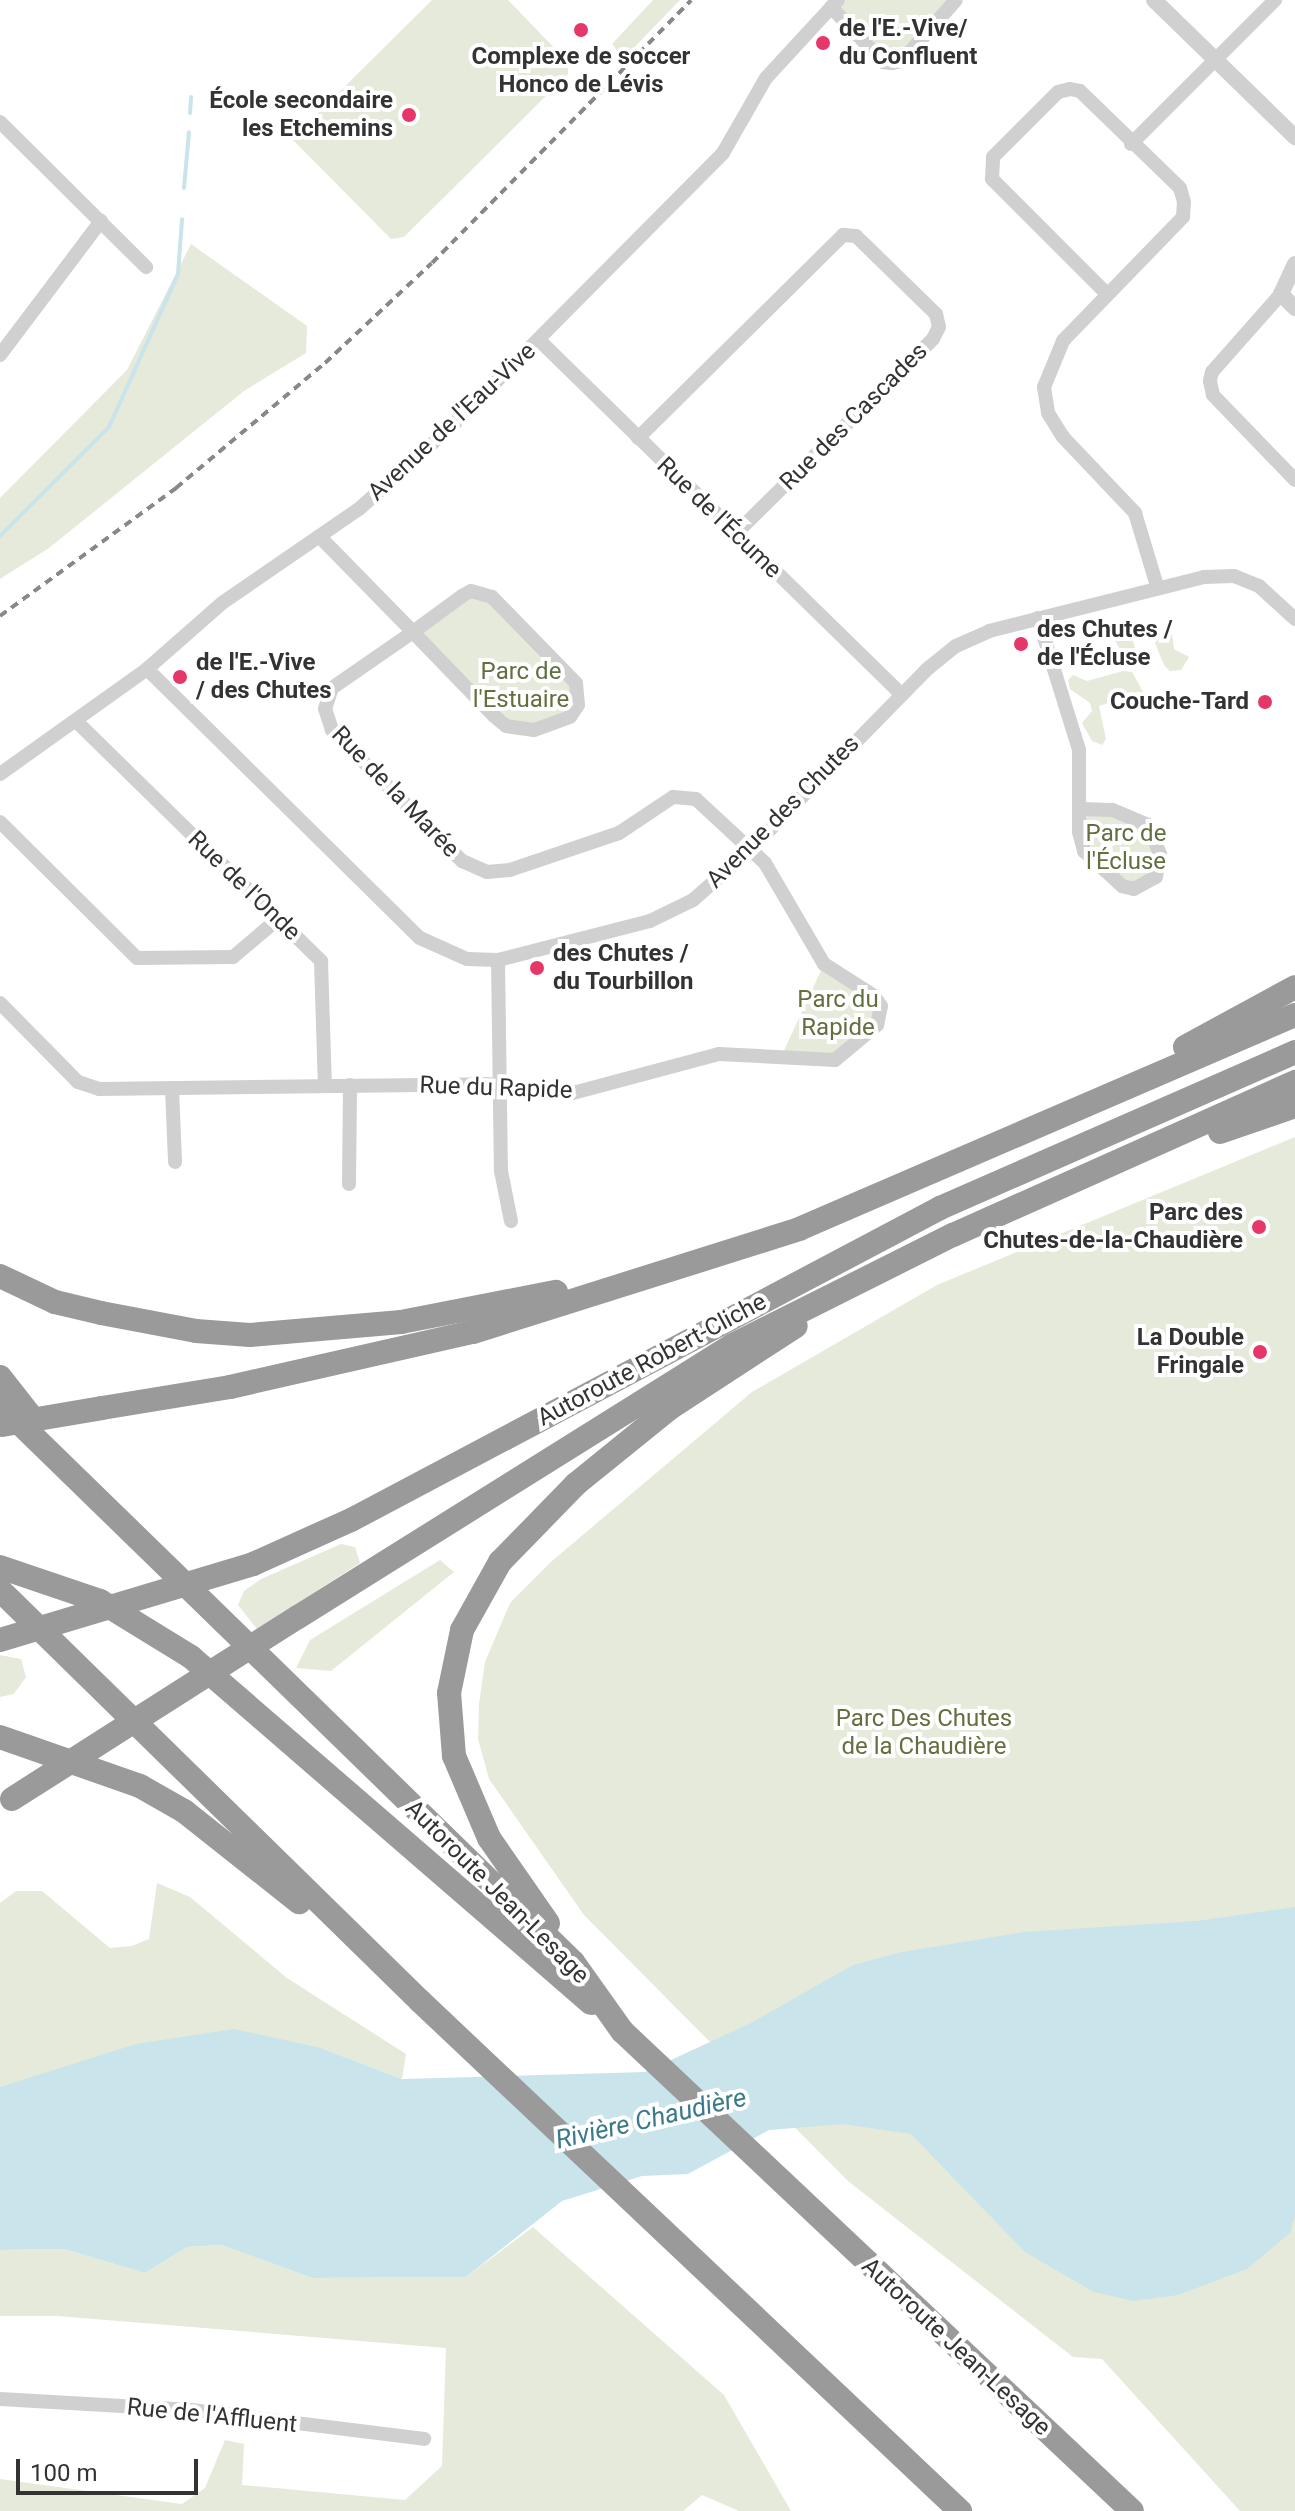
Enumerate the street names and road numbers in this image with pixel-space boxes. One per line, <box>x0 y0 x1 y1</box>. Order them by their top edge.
street label: Avenue de l'Eau-Vive <box>362 337 542 507</box>
street label: Rue des Cascades <box>774 337 934 497</box>
street label: Rue de l'Écume <box>651 451 787 585</box>
street label: Rue de la Marée <box>325 720 465 864</box>
street label: Avenue des Chutes <box>701 730 865 894</box>
street label: Rue de l'Onde <box>182 825 306 947</box>
street label: Rue du Rapide <box>419 1071 573 1105</box>
street label: Autoroute Robert-Cliche <box>533 1287 771 1433</box>
street label: Autoroute Jean-Lesage <box>399 1794 595 1990</box>
street label: Autoroute Jean-Lesage <box>856 2252 1056 2442</box>
street label: Rue de l'Affluent <box>126 2393 298 2439</box>

